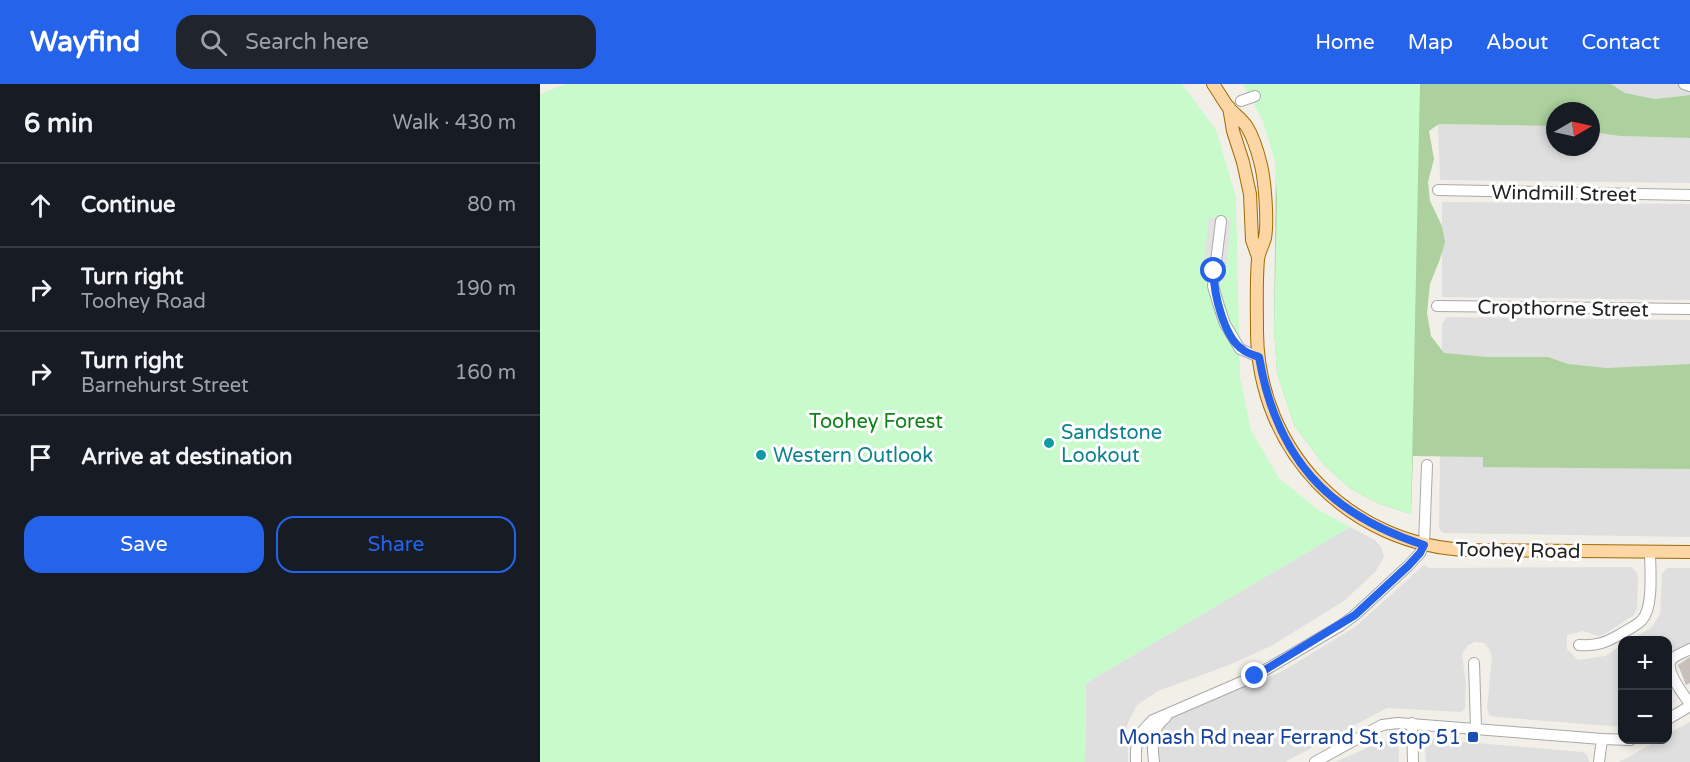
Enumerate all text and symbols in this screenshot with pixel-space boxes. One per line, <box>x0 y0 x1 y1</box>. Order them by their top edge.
search box <box>176 15 596 69</box>
text: Wayfind <box>30 25 140 59</box>
icon: search <box>197 26 230 59</box>
text: Search here <box>245 29 369 55</box>
text: Home <box>1315 30 1375 55</box>
text: Map <box>1408 30 1453 55</box>
text: About <box>1486 30 1548 55</box>
text: Contact <box>1581 30 1660 55</box>
north arrow <box>1546 102 1600 156</box>
text: 6 min <box>24 108 93 139</box>
text: Walk · 430 m <box>393 111 516 135</box>
street label: Windmill Street <box>1491 181 1637 207</box>
icon: ahead <box>24 189 57 222</box>
text: Continue <box>81 192 176 218</box>
text: 80 m <box>467 193 516 217</box>
route start <box>1200 257 1226 283</box>
text: Turn right <box>81 264 183 290</box>
icon: right <box>24 273 57 306</box>
text: 190 m <box>455 277 516 301</box>
text: Toohey Road <box>81 290 206 314</box>
street label: Cropthorne Street <box>1477 296 1649 322</box>
text: Turn right <box>81 348 183 374</box>
icon: right <box>24 357 57 390</box>
text: 160 m <box>455 361 516 385</box>
text: Barnehurst Street <box>81 374 249 398</box>
park label: Toohey Forest <box>809 410 943 434</box>
place label: Sandstone Lookout <box>1061 421 1162 468</box>
marker: Sandstone Lookout <box>1042 436 1056 450</box>
icon: arrive <box>24 441 57 474</box>
text: Arrive at destination <box>81 444 292 470</box>
place label: Western Outlook <box>773 444 933 468</box>
marker: Western Outlook <box>754 448 768 462</box>
button: Save <box>24 516 264 573</box>
button: Share <box>276 516 516 573</box>
street label: Toohey Road <box>1455 538 1581 564</box>
map controls <box>1618 636 1672 744</box>
button: + <box>1618 636 1672 690</box>
route end <box>1241 662 1267 688</box>
button: − <box>1618 690 1672 744</box>
place label: Monash Rd near Ferrand St, stop 51 <box>1118 726 1461 750</box>
marker: Monash Rd near Ferrand St, stop 51 <box>1466 730 1480 744</box>

